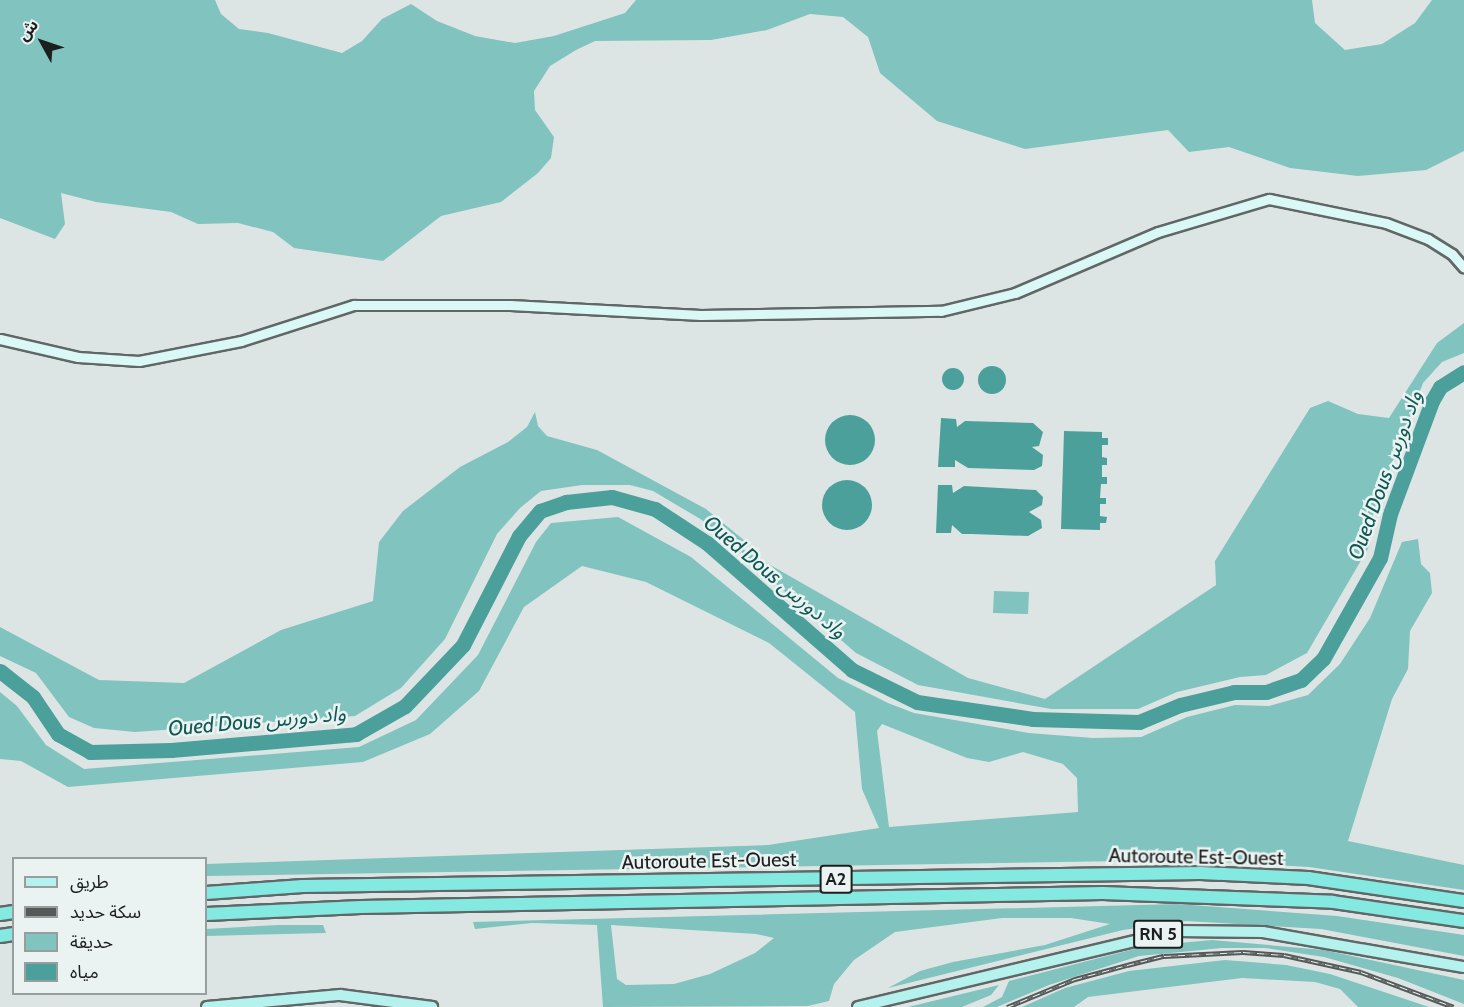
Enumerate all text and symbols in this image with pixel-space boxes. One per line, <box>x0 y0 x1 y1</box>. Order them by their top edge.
north arrow <box>12 12 72 72</box>
text: ش <box>14 16 42 45</box>
water label: Oued Dous واد دورس <box>1343 387 1427 563</box>
water label: Oued Dous واد دورس <box>699 510 851 644</box>
water label: Oued Dous واد دورس <box>167 701 347 741</box>
street label: Autoroute Est-Ouest <box>1108 843 1284 871</box>
street label: Autoroute Est-Ouest <box>621 847 797 875</box>
legend <box>12 857 207 995</box>
road number: A2 <box>820 864 852 894</box>
text: طريق <box>70 871 109 893</box>
text: سكة حديد <box>70 901 141 923</box>
road number: RN 5 <box>1132 919 1184 949</box>
text: حديقة <box>70 931 113 953</box>
text: مياه <box>70 961 99 983</box>

